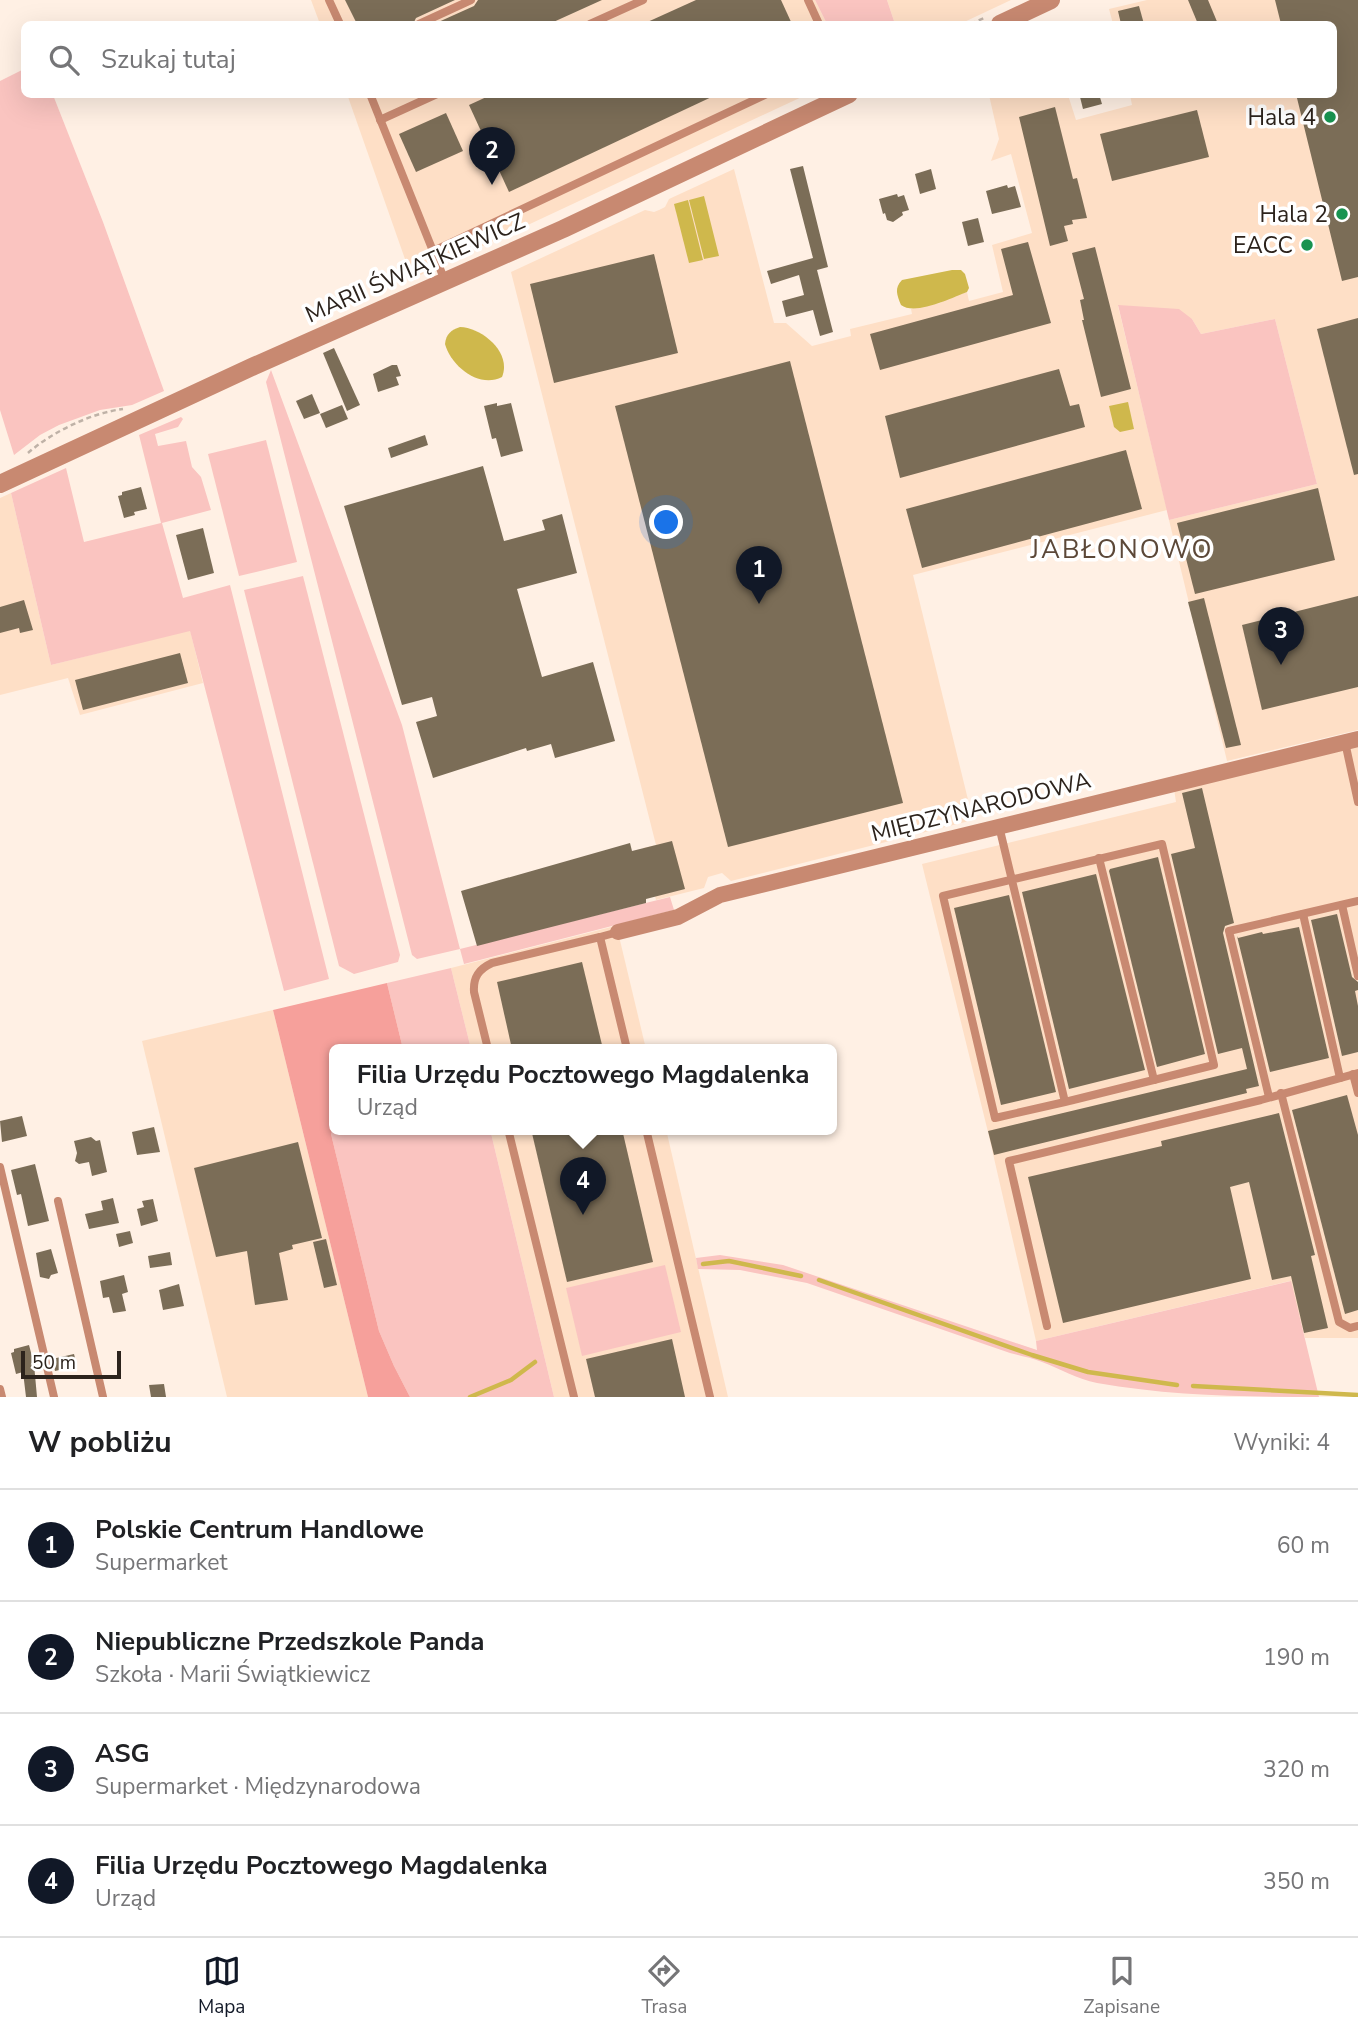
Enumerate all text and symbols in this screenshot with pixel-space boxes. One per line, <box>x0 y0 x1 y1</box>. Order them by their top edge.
search box <box>21 21 1337 98</box>
icon: search <box>45 41 83 79</box>
text: Szukaj tutaj <box>101 42 236 77</box>
place label: Hala 4 <box>1248 102 1316 133</box>
marker: Hala 4 <box>1322 109 1338 125</box>
pin: 2 <box>469 127 515 185</box>
place label: Hala 2 <box>1260 199 1328 230</box>
street label: MARII ŚWIĄTKIEWICZ <box>300 205 530 330</box>
marker: Hala 2 <box>1334 206 1350 222</box>
place label: EACC <box>1233 230 1293 261</box>
marker: EACC <box>1299 237 1315 253</box>
your location <box>649 505 683 539</box>
district label: JABŁONOWO <box>1030 532 1213 567</box>
pin: 1 <box>736 546 782 604</box>
pin: 3 <box>1258 607 1304 665</box>
street label: MIĘDZYNARODOWA <box>868 765 1094 849</box>
popup <box>329 1044 837 1135</box>
text: Filia Urzędu Pocztowego Magdalenka <box>357 1057 809 1092</box>
text: Urząd <box>357 1092 418 1123</box>
pin: 4 <box>560 1157 606 1215</box>
scale bar <box>21 1348 121 1380</box>
text: 50 m <box>32 1350 76 1376</box>
text: W pobliżu <box>28 1422 172 1463</box>
text: Wyniki: 4 <box>1233 1427 1330 1458</box>
text: Polskie Centrum Handlowe <box>95 1512 424 1547</box>
text: 1 <box>44 1530 58 1561</box>
text: 60 m <box>1277 1530 1330 1561</box>
text: Supermarket <box>95 1547 228 1578</box>
text: Niepubliczne Przedszkole Panda <box>95 1624 484 1659</box>
text: 2 <box>44 1642 58 1673</box>
text: 190 m <box>1263 1642 1330 1673</box>
text: Szkoła · Marii Świątkiewicz <box>95 1659 370 1690</box>
text: ASG <box>95 1736 150 1771</box>
text: 3 <box>44 1754 58 1785</box>
text: 320 m <box>1263 1754 1330 1785</box>
text: Supermarket · Międzynarodowa <box>95 1771 421 1802</box>
text: Filia Urzędu Pocztowego Magdalenka <box>95 1848 548 1883</box>
text: 4 <box>44 1866 58 1897</box>
text: 350 m <box>1263 1866 1330 1897</box>
text: Urząd <box>95 1883 156 1914</box>
tab: Mapa <box>198 1952 245 2020</box>
tab: Trasa <box>641 1952 687 2020</box>
tab: Zapisane <box>1083 1952 1160 2020</box>

